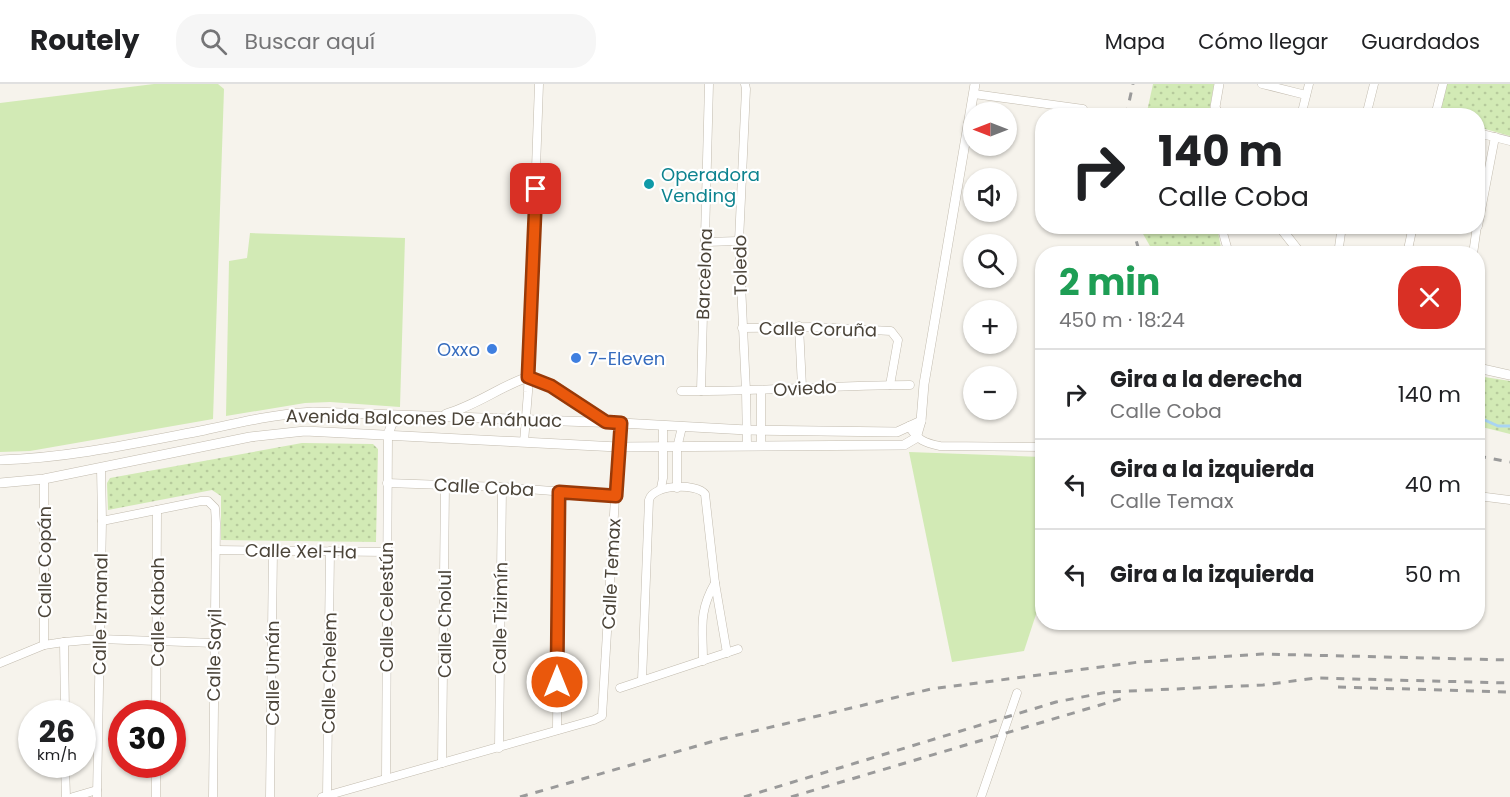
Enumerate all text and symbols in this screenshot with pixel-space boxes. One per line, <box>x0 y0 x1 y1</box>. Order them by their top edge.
search box <box>176 14 596 68</box>
text: Routely <box>30 21 140 60</box>
icon: search <box>197 25 230 58</box>
text: Buscar aquí <box>245 26 375 57</box>
text: Mapa <box>1105 27 1165 56</box>
text: Cómo llegar <box>1198 27 1328 56</box>
text: Guardados <box>1361 27 1480 56</box>
north arrow <box>963 102 1017 156</box>
map controls <box>963 102 1017 420</box>
text: 140 m <box>1158 122 1283 181</box>
icon: right <box>1059 132 1137 210</box>
place label: Operadora Vending <box>661 162 760 208</box>
pin <box>510 163 561 214</box>
button: sound <box>963 168 1017 222</box>
icon: arrive <box>519 172 552 205</box>
marker: Operadora Vending <box>642 177 656 191</box>
text: Calle Coba <box>1158 178 1309 215</box>
street label: Barcelona <box>690 228 718 320</box>
button: search <box>963 234 1017 288</box>
street label: Toledo <box>727 235 753 295</box>
text: 2 min <box>1059 257 1160 308</box>
button: close <box>1398 266 1461 329</box>
button: + <box>963 300 1017 354</box>
text: 450 m · 18:24 <box>1059 306 1185 334</box>
street label: Calle Coruña <box>759 315 877 343</box>
place label: Oxxo <box>437 337 480 362</box>
marker: Oxxo <box>485 342 499 356</box>
place label: 7-Eleven <box>588 346 665 371</box>
marker: 7-Eleven <box>569 351 583 365</box>
text: Gira a la derecha <box>1110 364 1303 395</box>
button: − <box>963 366 1017 420</box>
street label: Oviedo <box>773 374 837 402</box>
icon: right <box>1059 378 1092 411</box>
text: 140 m <box>1398 379 1461 410</box>
text: Calle Coba <box>1110 397 1222 425</box>
street label: Avenida Balcones De Anáhuac <box>286 403 562 433</box>
text: Gira a la izquierda <box>1110 454 1314 485</box>
icon: left <box>1059 468 1092 501</box>
text: 40 m <box>1405 469 1461 500</box>
street label: Calle Coba <box>433 472 535 502</box>
text: Calle Temax <box>1110 487 1233 515</box>
street label: Calle Copán <box>32 506 57 618</box>
street label: Calle Temax <box>596 517 626 630</box>
street label: Calle Xel-Ha <box>245 538 357 564</box>
street label: Calle Celestún <box>374 542 399 672</box>
street label: Calle Izmanal <box>86 553 114 675</box>
street label: Calle Kabah <box>145 557 170 667</box>
icon: left <box>1059 558 1092 591</box>
text: Gira a la izquierda <box>1110 559 1314 590</box>
text: 50 m <box>1405 559 1461 590</box>
street label: Calle Tizimín <box>487 562 513 674</box>
street label: Calle Cholul <box>432 570 457 678</box>
street label: Calle Sayil <box>201 608 227 702</box>
street label: Calle Chelem <box>315 612 343 734</box>
street label: Calle Umán <box>260 620 285 726</box>
position arrow <box>525 650 589 714</box>
speed limit sign: 30 <box>108 700 186 778</box>
text: 26 <box>39 710 75 753</box>
text: km/h <box>37 744 77 765</box>

